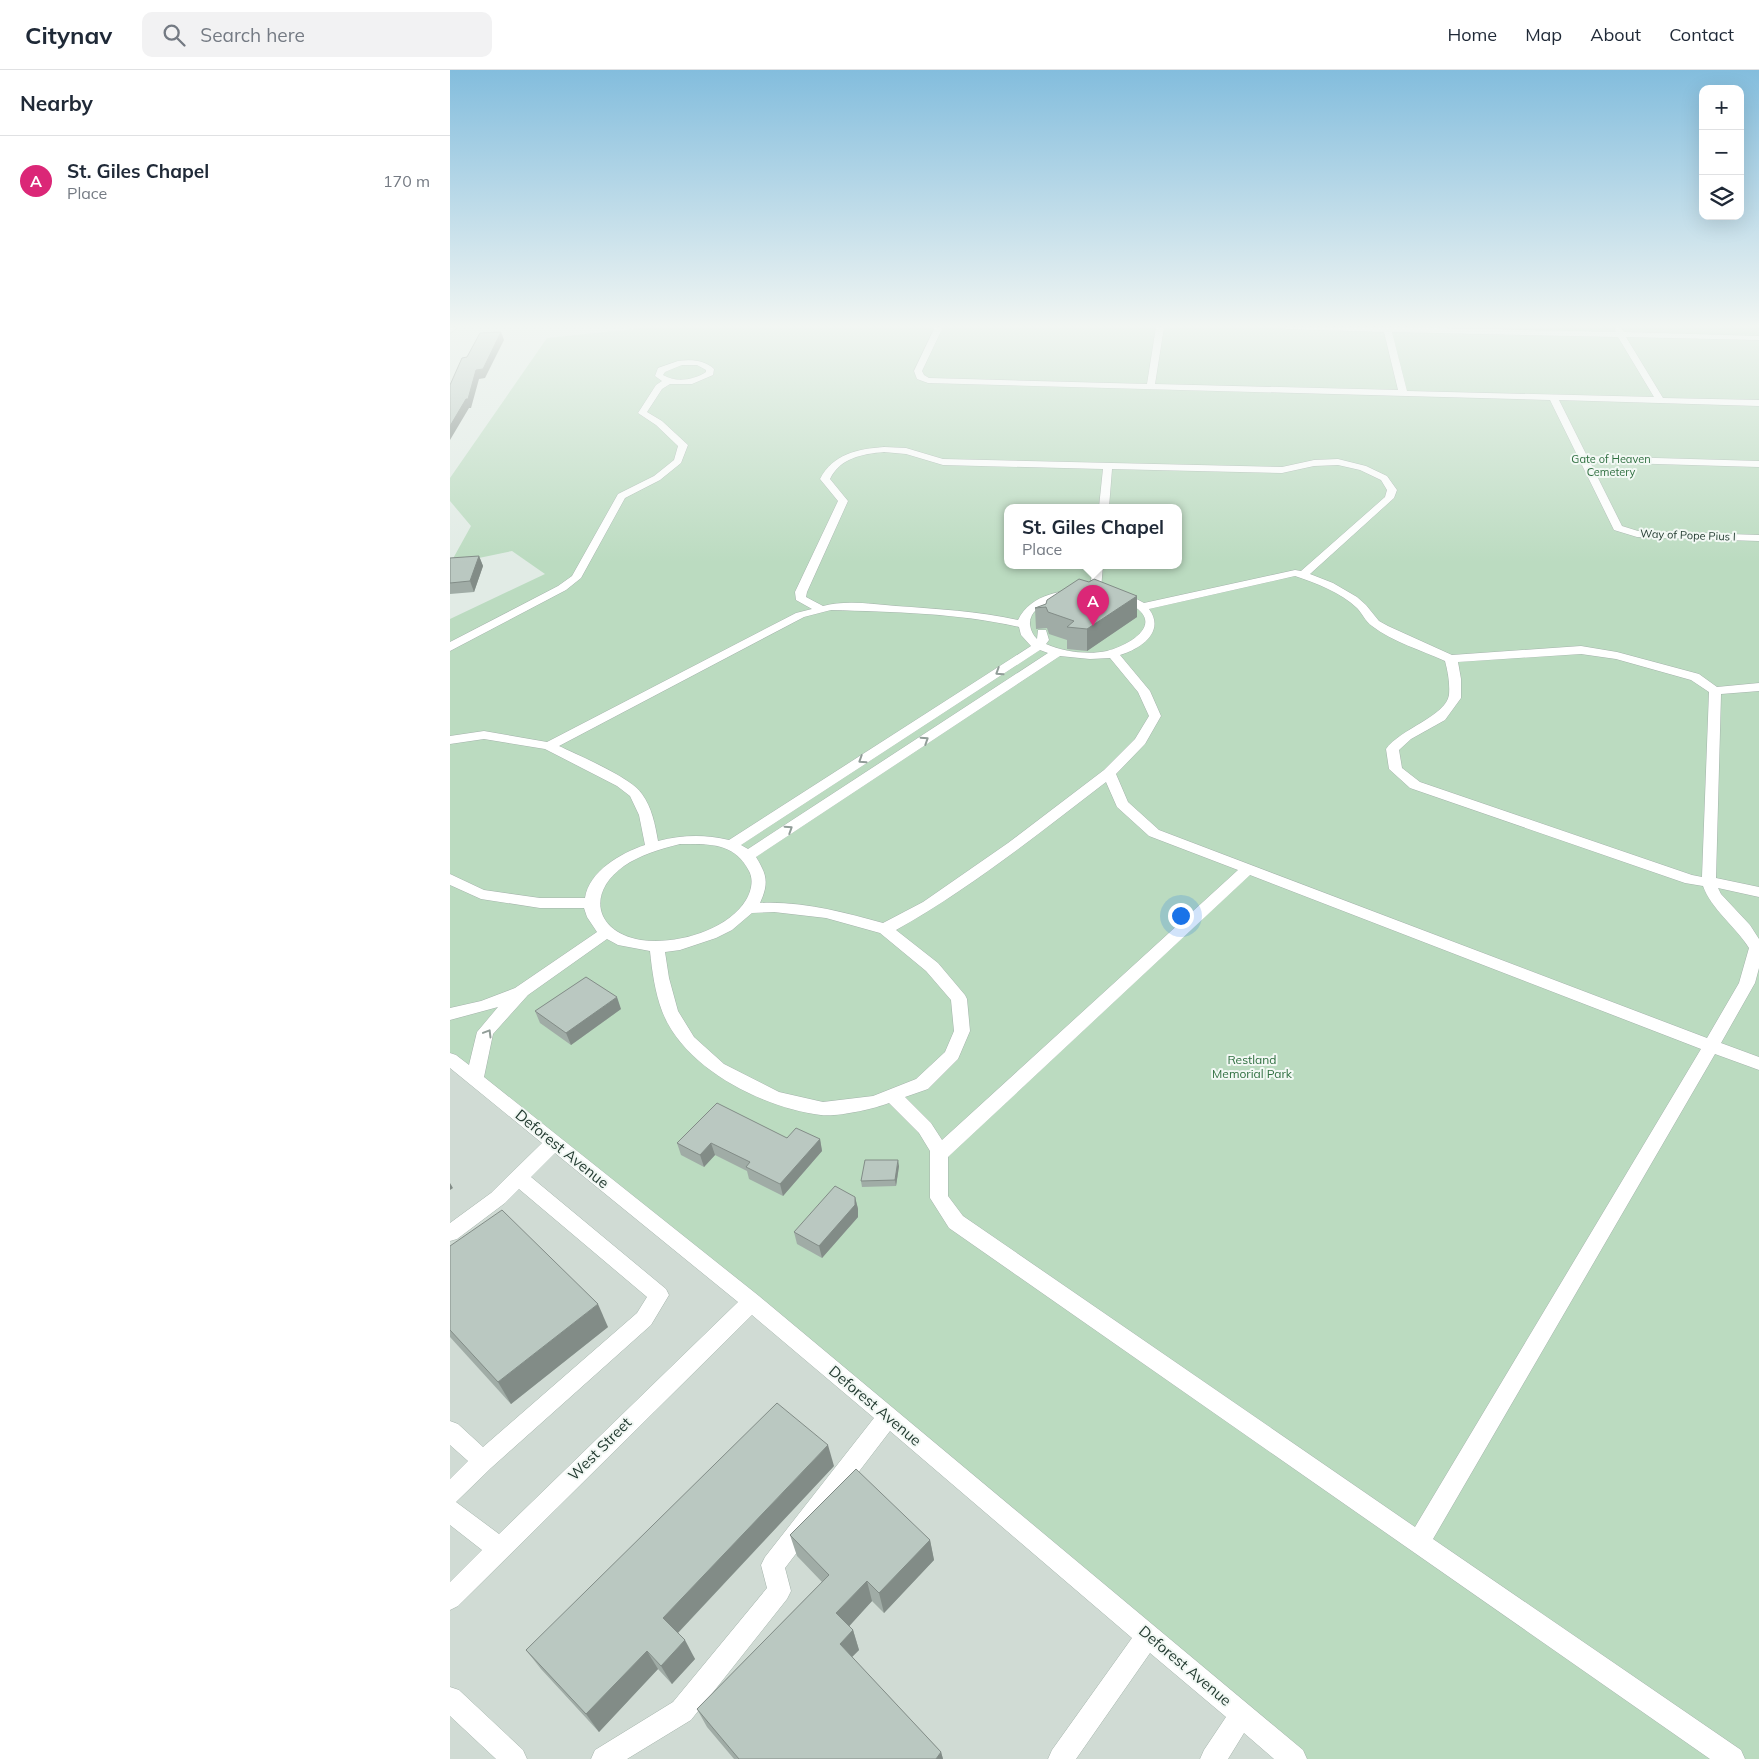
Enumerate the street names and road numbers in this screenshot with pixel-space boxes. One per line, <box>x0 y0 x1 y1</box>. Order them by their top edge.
street label: Way of Pope Pius I <box>1640 526 1736 544</box>
street label: Deforest Avenue <box>512 1105 613 1192</box>
street label: Deforest Avenue <box>825 1361 926 1450</box>
street label: West Street <box>564 1413 635 1484</box>
street label: Deforest Avenue <box>1135 1621 1236 1710</box>

